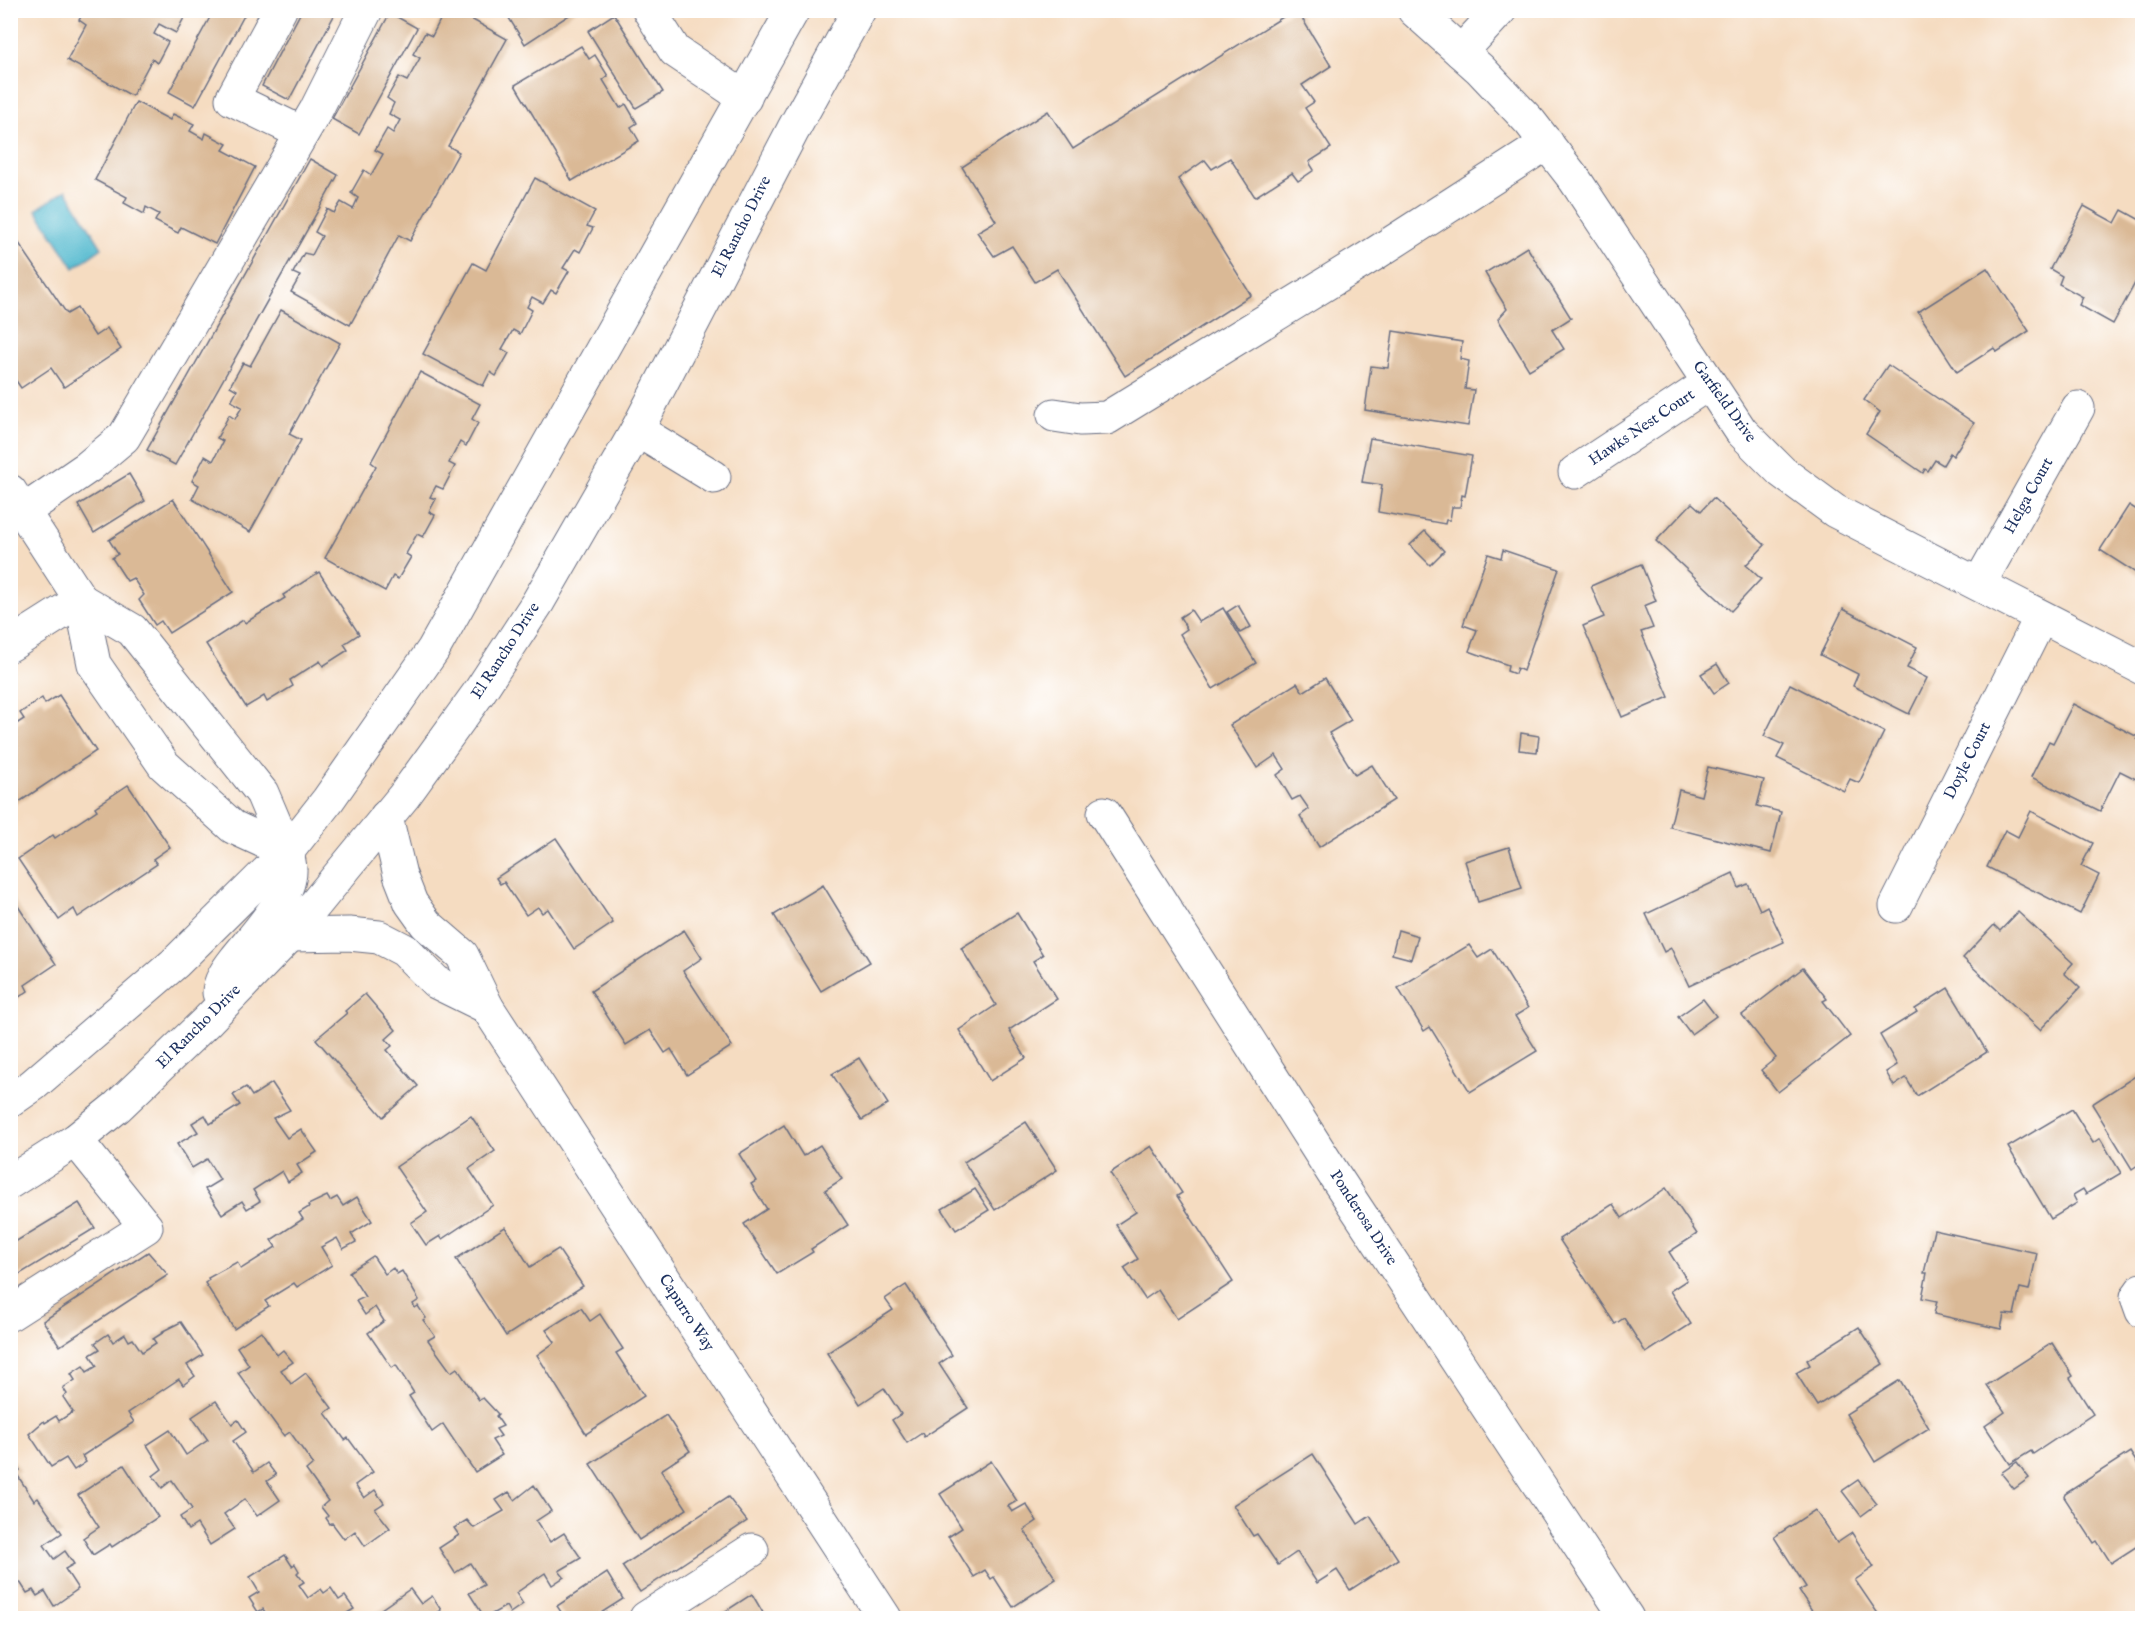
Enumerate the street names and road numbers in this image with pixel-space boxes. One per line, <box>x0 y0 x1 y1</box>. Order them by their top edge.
street label: El Rancho Drive <box>708 173 776 281</box>
street label: Garfield Drive <box>1688 357 1760 447</box>
street label: Hawks Nest Court <box>1585 385 1699 471</box>
street label: Helga Court <box>2000 454 2058 538</box>
street label: El Rancho Drive <box>467 599 545 703</box>
street label: Doyle Court <box>1940 719 1996 803</box>
street label: El Rancho Drive <box>153 981 245 1073</box>
street label: Ponderosa Drive <box>1325 1167 1401 1269</box>
street label: Capurro Way <box>654 1271 718 1355</box>

